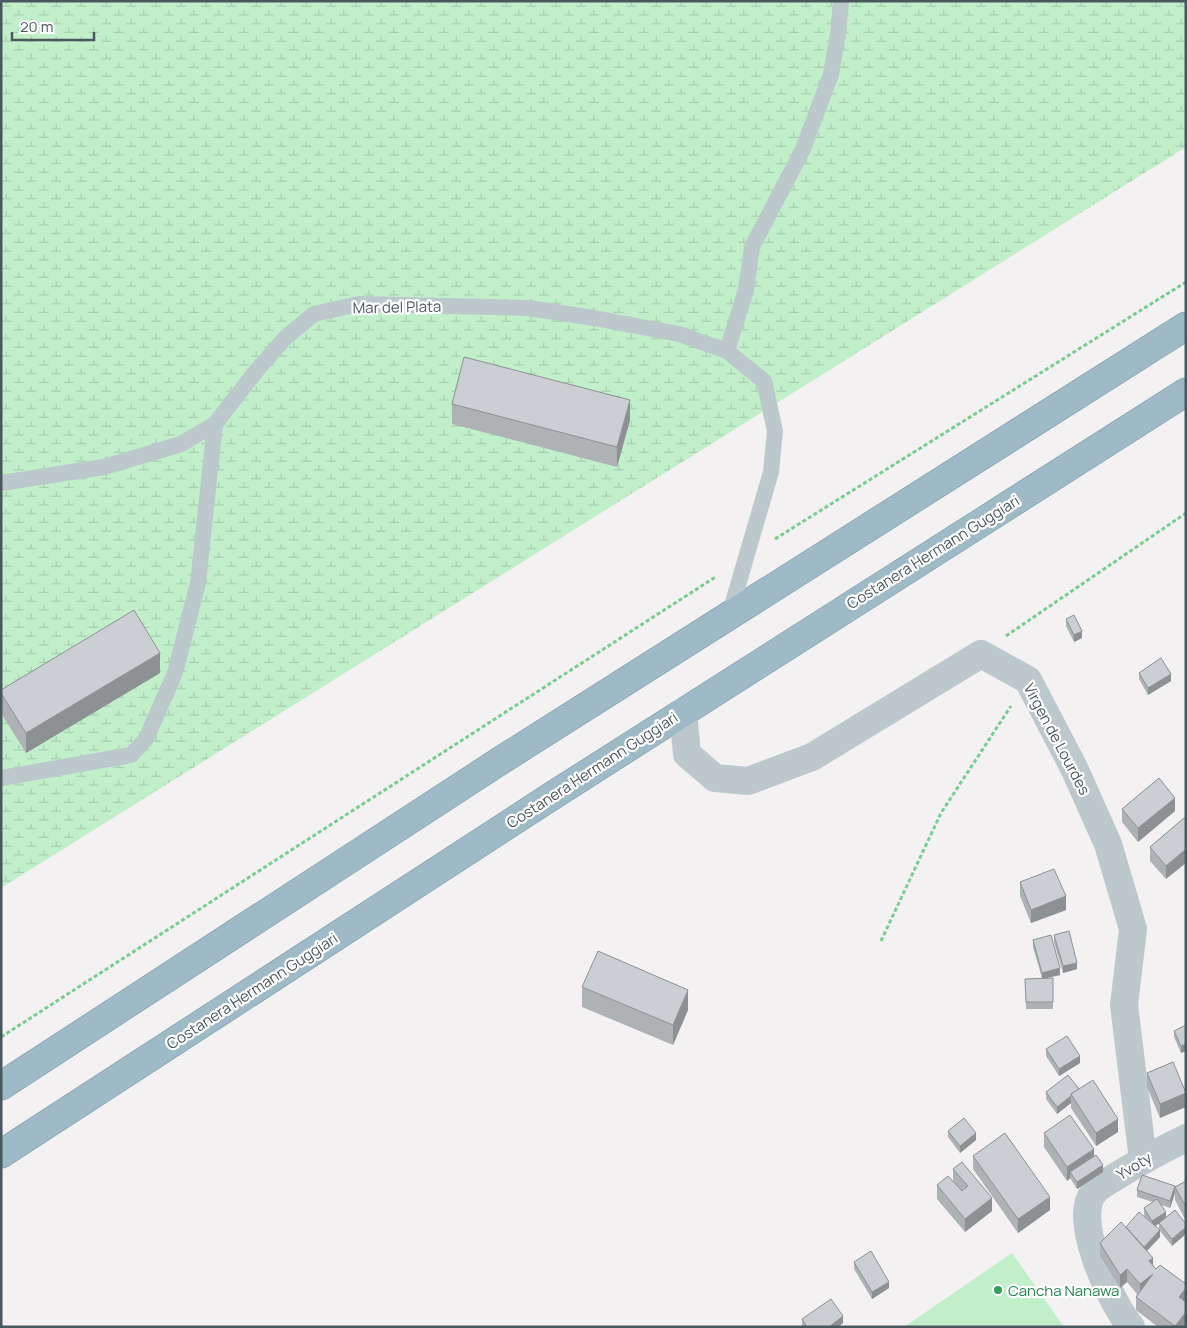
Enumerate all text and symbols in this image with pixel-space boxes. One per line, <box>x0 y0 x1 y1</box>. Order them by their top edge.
scale bar <box>12 10 95 42</box>
text: 20 m <box>20 16 53 37</box>
street label: Mar del Plata <box>352 296 442 318</box>
street label: Costanera Hermann Guggiari <box>843 490 1023 614</box>
street label: Virgen de Lourdes <box>1019 680 1095 799</box>
street label: Costanera Hermann Guggiari <box>502 707 682 833</box>
street label: Costanera Hermann Guggiari <box>162 928 342 1054</box>
street label: Yvoty <box>1112 1147 1156 1185</box>
place label: Cancha Nanawa <box>1008 1280 1119 1301</box>
marker: Cancha Nanawa <box>992 1284 1004 1296</box>

